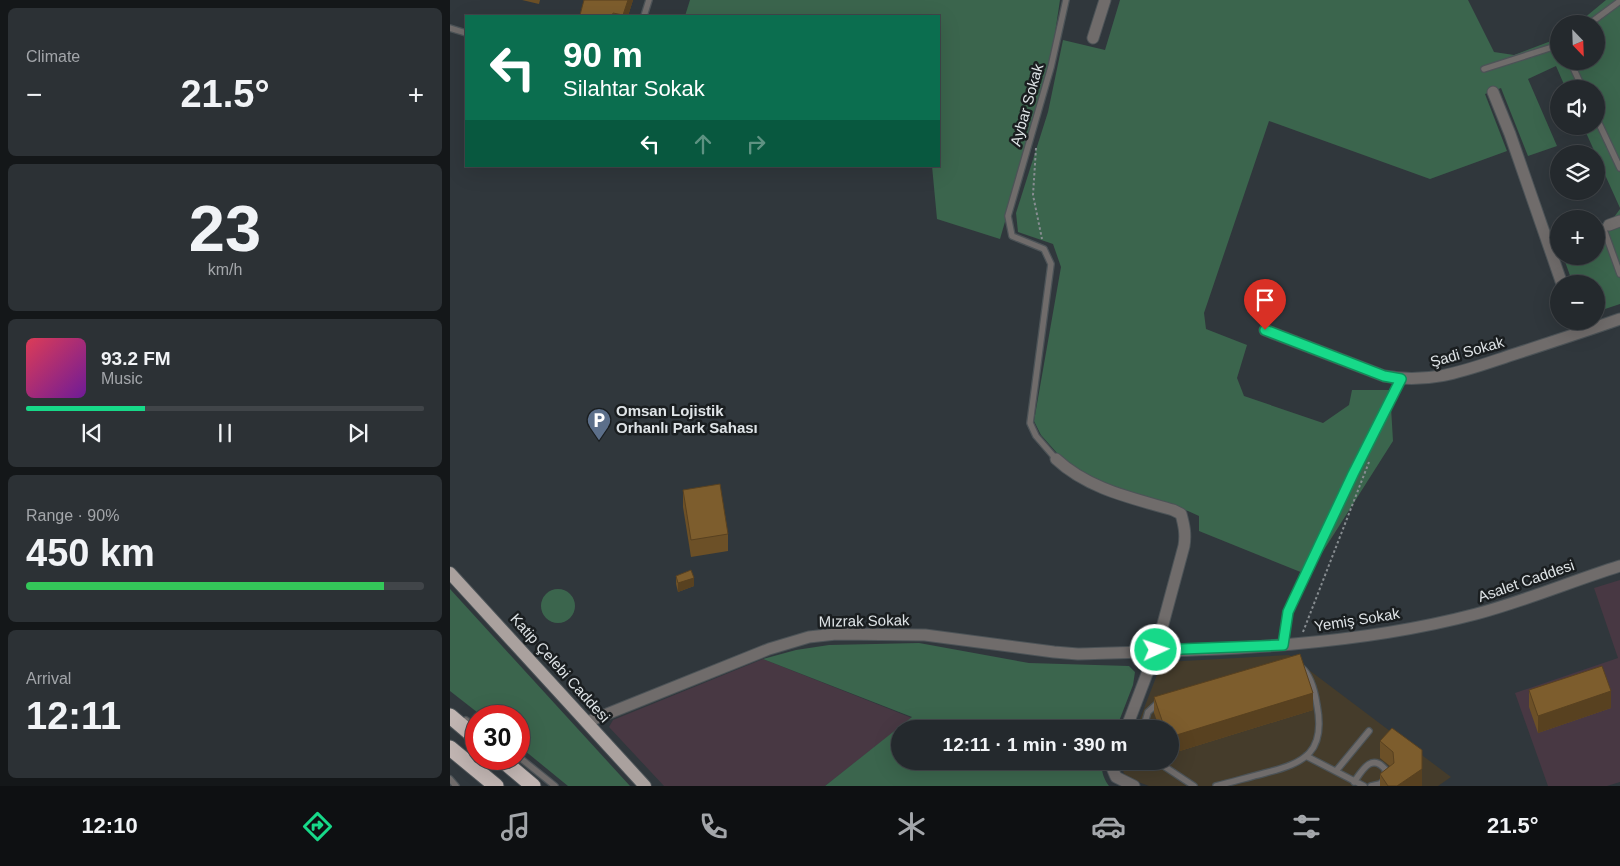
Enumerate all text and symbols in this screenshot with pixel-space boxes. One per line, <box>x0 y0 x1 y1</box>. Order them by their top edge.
north arrow <box>1550 15 1605 70</box>
map controls <box>1550 15 1605 330</box>
icon: left <box>480 35 545 100</box>
text: 90 m <box>563 35 643 74</box>
text: Climate <box>26 48 80 65</box>
street label: Aybar Sokak <box>1007 61 1047 148</box>
text: 21.5° <box>180 73 270 115</box>
text: Silahtar Sokak <box>563 76 705 101</box>
text: − <box>26 79 42 110</box>
text: + <box>408 79 424 110</box>
button: sound <box>1550 80 1605 135</box>
icon: left <box>636 130 664 158</box>
icon: ahead <box>689 130 717 158</box>
icon: right <box>742 130 770 158</box>
button: layers <box>1550 145 1605 200</box>
text: 23 <box>189 192 261 265</box>
button: + <box>1550 210 1605 265</box>
text: km/h <box>208 261 242 278</box>
button: − <box>1550 275 1605 330</box>
pin <box>1244 279 1286 330</box>
icon: arrive <box>1251 286 1279 314</box>
street label: Şadi Sokak <box>1428 333 1506 370</box>
text: 93.2 FM <box>101 348 171 369</box>
text: Music <box>101 370 143 387</box>
place label: Omsan Lojistik Orhanlı Park Sahası <box>616 402 758 436</box>
parking icon: Omsan Lojistik Orhanlı Park Sahası <box>586 407 612 441</box>
icon: previous <box>78 419 106 447</box>
icon: pause <box>211 419 239 447</box>
icon: next <box>344 419 372 447</box>
text: Range · 90% <box>26 507 119 524</box>
text: 450 km <box>26 532 155 574</box>
street label: Asalet Caddesi <box>1475 556 1576 605</box>
street label: Yemiş Sokak <box>1313 604 1401 635</box>
street label: Katip Çelebi Caddesi <box>507 610 614 725</box>
street label: Mızrak Sokak <box>818 611 910 630</box>
position arrow <box>1129 623 1181 675</box>
text: Arrival <box>26 670 71 687</box>
text: 12:11 <box>26 695 121 737</box>
speed limit sign: 30 <box>465 705 530 770</box>
text: 12:11 · 1 min · 390 m <box>943 734 1127 755</box>
icon: directions <box>300 809 335 844</box>
icon: music <box>498 809 533 844</box>
icon: phone <box>696 809 731 844</box>
icon: climate <box>894 809 929 844</box>
icon: car <box>1091 809 1126 844</box>
icon: filters <box>1289 809 1324 844</box>
text: 12:10 <box>81 813 138 838</box>
text: 21.5° <box>1487 813 1539 838</box>

